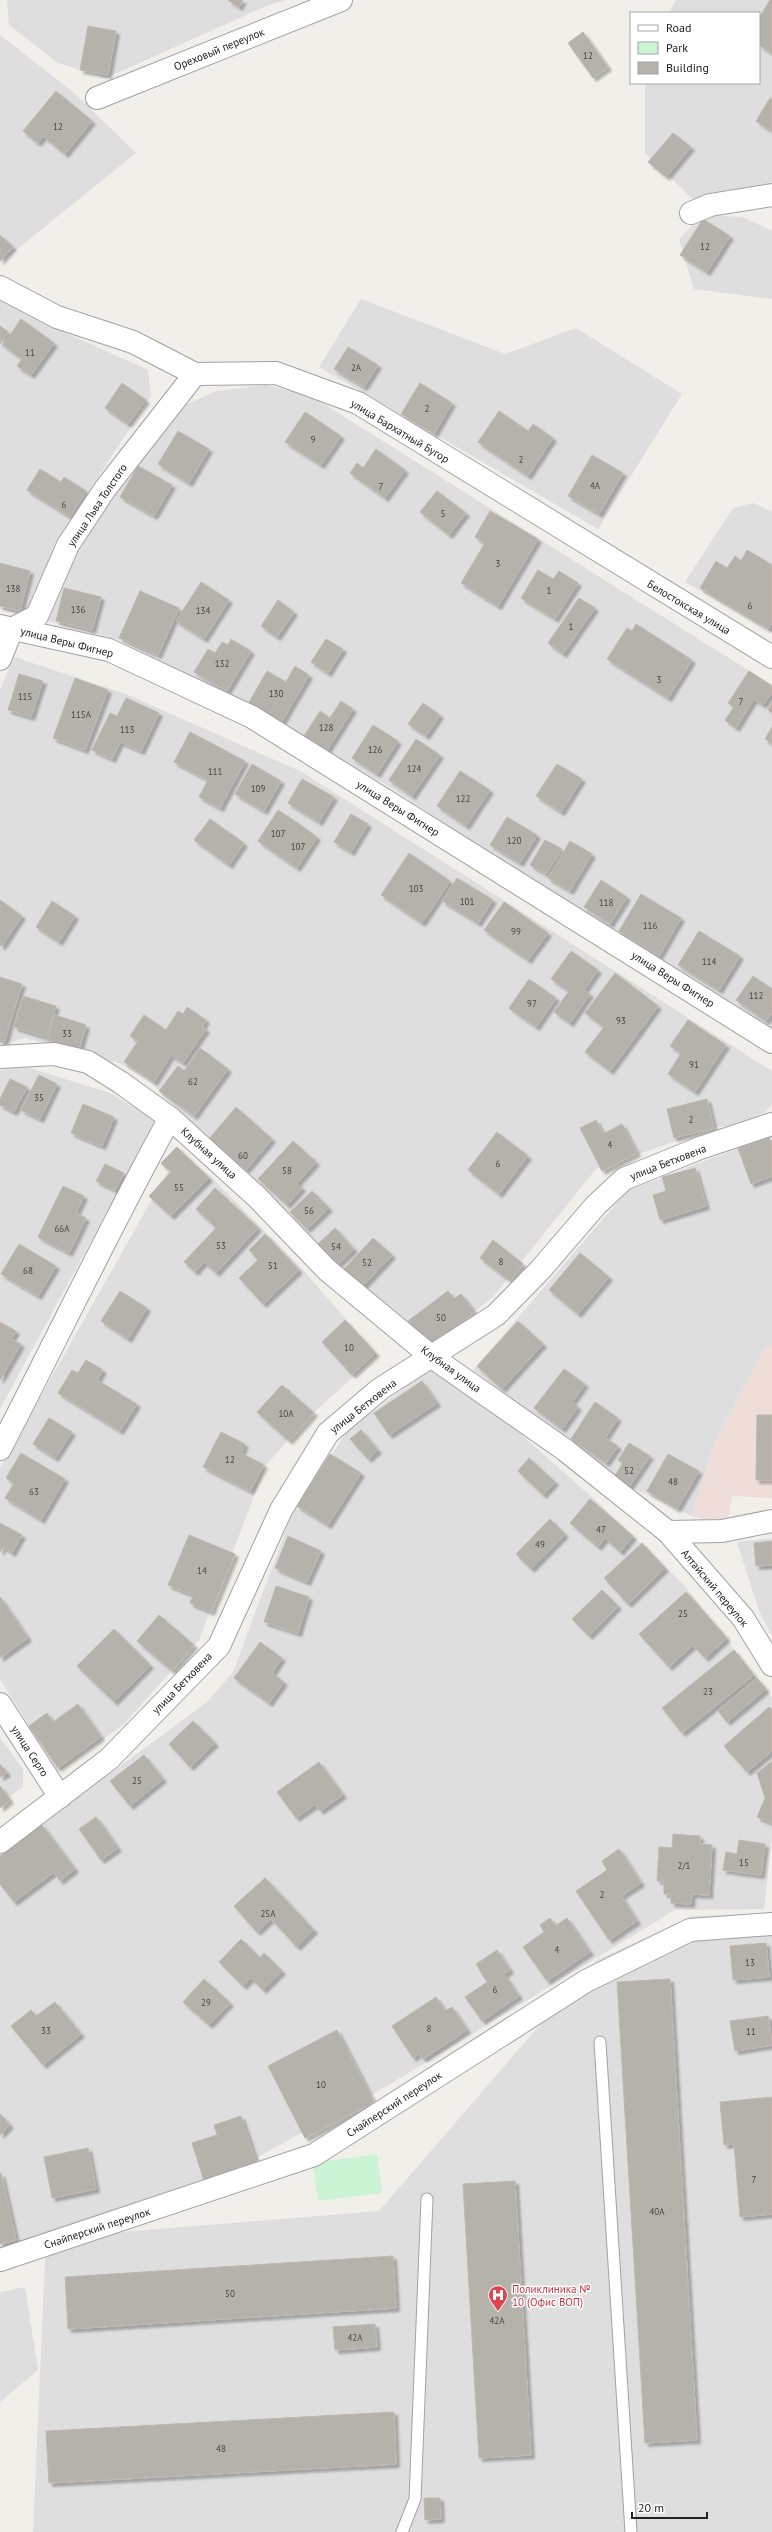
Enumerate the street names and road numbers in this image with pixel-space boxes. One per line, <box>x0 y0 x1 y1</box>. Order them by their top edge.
street label: Ореховый переулок <box>172 24 267 74</box>
street label: улица Бархатный Бугор <box>348 396 452 466</box>
street label: улица Льва Толстого <box>64 461 130 549</box>
street label: Белостокская улица <box>645 577 733 637</box>
street label: улица Веры Фигнер <box>19 624 115 660</box>
street label: улица Веры Фигнер <box>354 777 442 839</box>
street label: улица Веры Фигнер <box>629 948 717 1010</box>
street label: Клубная улица <box>178 1124 240 1182</box>
street label: улица Бетховена <box>628 1141 708 1183</box>
street label: Клубная улица <box>418 1343 484 1395</box>
street label: улица Бетховена <box>327 1376 399 1436</box>
street label: Алтайский переулок <box>678 1546 752 1630</box>
street label: улица Бетховена <box>149 1649 215 1717</box>
street label: улица Серго <box>8 1723 52 1779</box>
street label: Снайперский переулок <box>344 2068 445 2140</box>
street label: Снайперский переулок <box>42 2204 153 2252</box>

